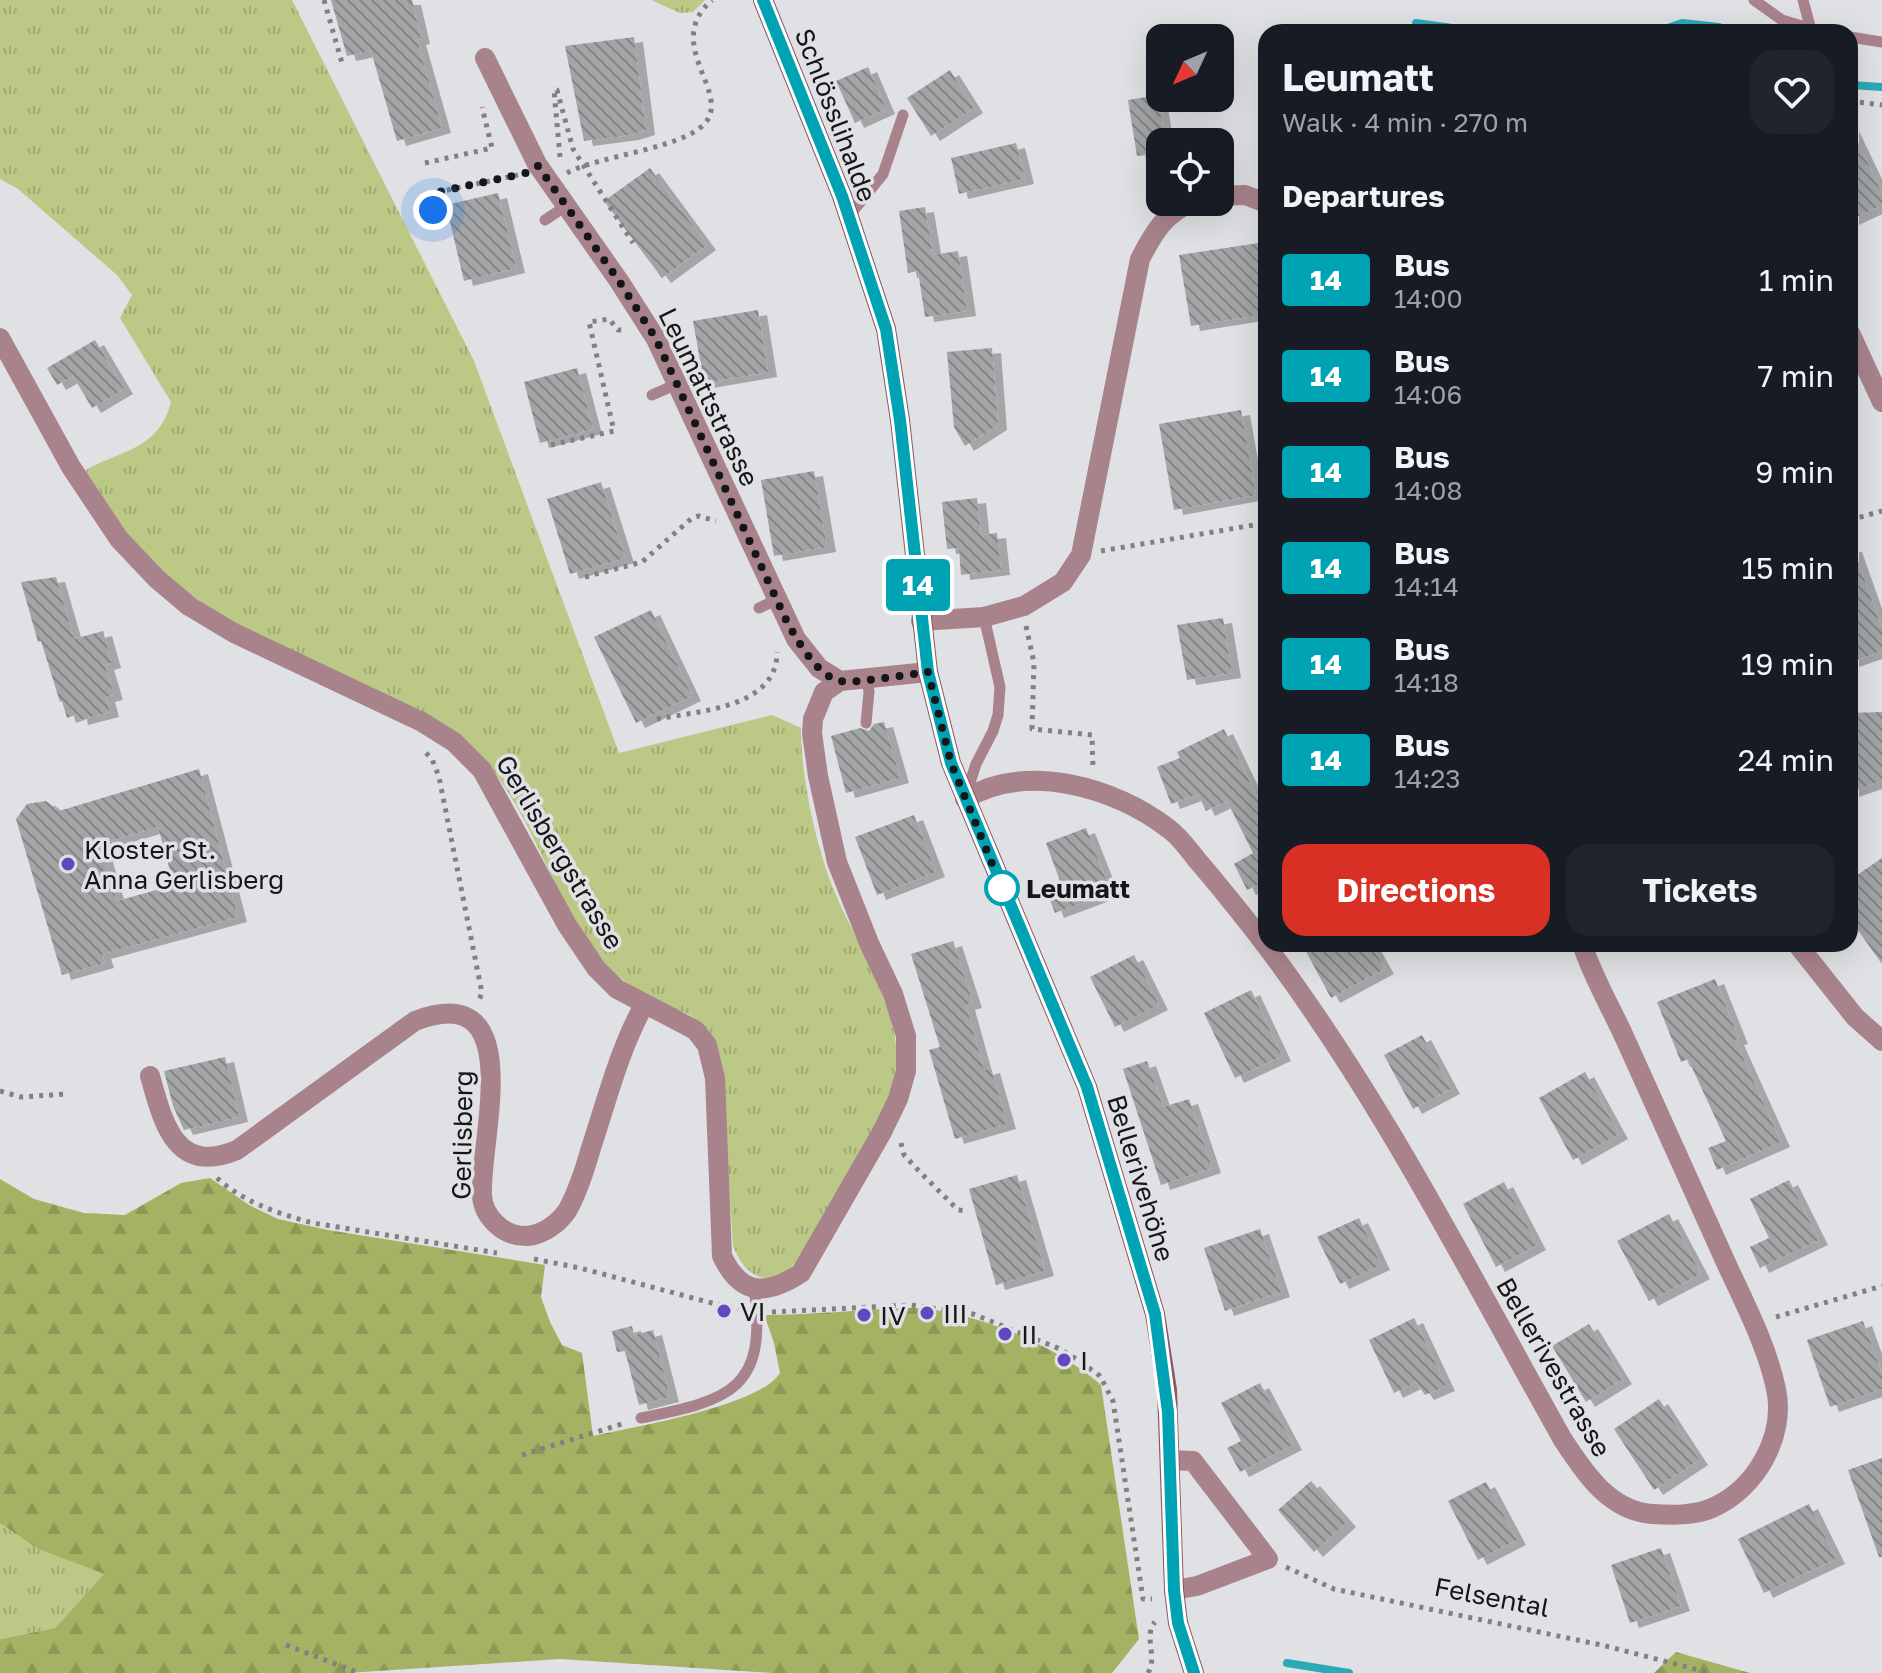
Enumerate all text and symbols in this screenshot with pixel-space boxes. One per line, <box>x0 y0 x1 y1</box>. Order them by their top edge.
street label: Schlösslihalde <box>789 24 883 206</box>
north arrow <box>1146 24 1234 112</box>
map controls <box>1146 24 1234 216</box>
button: heart <box>1750 50 1834 134</box>
text: Leumatt <box>1282 54 1434 99</box>
text: Walk · 4 min · 270 m <box>1282 107 1528 138</box>
button: locate <box>1146 128 1234 216</box>
text: Departures <box>1282 178 1445 214</box>
your location <box>413 190 453 230</box>
text: Bus <box>1394 247 1450 283</box>
text: 1 min <box>1759 262 1834 298</box>
text: 14 <box>1310 263 1342 296</box>
text: 14:00 <box>1394 283 1463 314</box>
street label: Leumattstrasse <box>652 303 766 491</box>
text: Bus <box>1394 343 1450 379</box>
text: 7 min <box>1758 358 1834 394</box>
text: 14 <box>1310 359 1342 392</box>
text: 14:06 <box>1394 379 1462 410</box>
text: Bus <box>1394 439 1450 475</box>
text: 9 min <box>1755 454 1834 490</box>
text: 14 <box>1310 455 1342 488</box>
text: 14:08 <box>1394 475 1462 506</box>
text: Bus <box>1394 535 1450 571</box>
text: 15 min <box>1742 550 1834 586</box>
text: 14 <box>1310 551 1342 584</box>
line badge: 14 <box>882 559 954 611</box>
text: 14 <box>902 568 934 601</box>
text: 14:14 <box>1394 571 1459 602</box>
text: Bus <box>1394 631 1450 667</box>
text: 19 min <box>1741 646 1834 682</box>
text: 14 <box>1310 647 1342 680</box>
text: 14:18 <box>1394 667 1459 698</box>
text: Bus <box>1394 727 1450 763</box>
text: 24 min <box>1738 742 1834 778</box>
text: 14 <box>1310 743 1342 776</box>
street label: Gerlisbergstrasse <box>490 749 630 955</box>
text: 14:23 <box>1394 763 1461 794</box>
place label: Kloster St. Anna Gerlisberg <box>84 834 284 895</box>
button: Directions <box>1282 844 1550 936</box>
button: Tickets <box>1566 844 1834 936</box>
marker: Kloster St. Anna Gerlisberg <box>59 855 77 873</box>
marker: Leumatt <box>985 871 1019 905</box>
place label: Leumatt <box>1026 873 1130 904</box>
street label: Gerlisberg <box>445 1070 479 1200</box>
street label: Bellerivehöhe <box>1101 1091 1181 1265</box>
street label: Bellerivestrasse <box>1490 1272 1618 1462</box>
place label: VI <box>740 1296 766 1327</box>
place label: III <box>943 1298 968 1329</box>
place label: IV <box>880 1300 906 1331</box>
marker: VI <box>715 1302 733 1320</box>
marker: III <box>918 1304 936 1322</box>
marker: IV <box>855 1306 873 1324</box>
place label: II <box>1021 1319 1037 1350</box>
marker: II <box>996 1325 1014 1343</box>
place label: I <box>1080 1345 1088 1376</box>
marker: I <box>1055 1351 1073 1369</box>
street label: Felsental <box>1432 1571 1552 1623</box>

